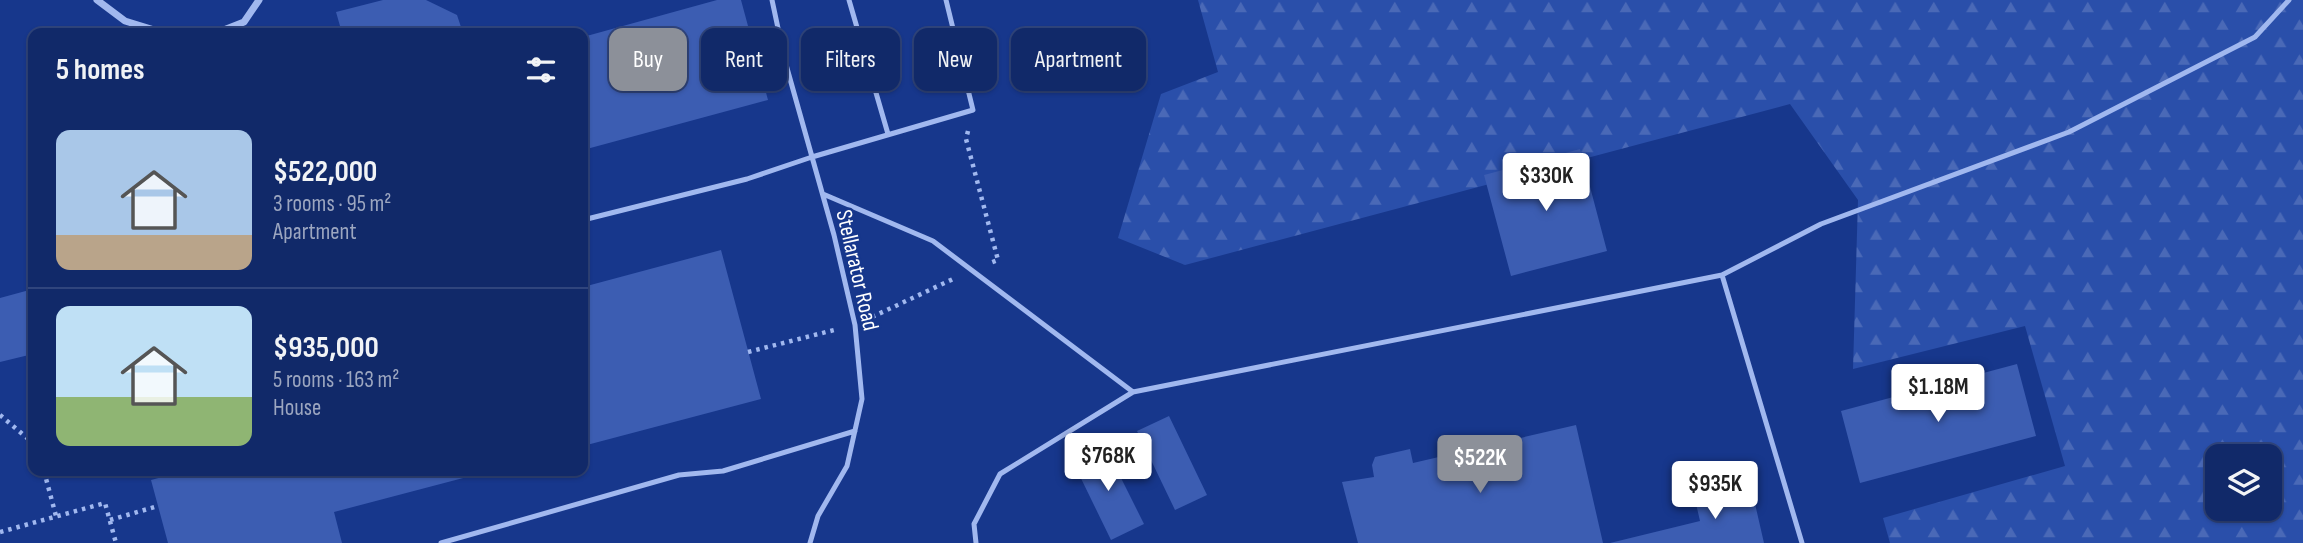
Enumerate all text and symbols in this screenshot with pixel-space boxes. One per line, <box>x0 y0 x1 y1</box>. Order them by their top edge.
chip: Buy <box>609 28 687 91</box>
chip: Rent <box>701 28 787 91</box>
chip: Filters <box>801 28 900 91</box>
chip: New <box>914 28 997 91</box>
chip: Apartment <box>1011 28 1146 91</box>
icon: filters <box>522 51 560 89</box>
text: 5 homes <box>56 52 145 88</box>
text: $522,000 <box>273 154 377 190</box>
pin: $330K <box>1497 154 1595 213</box>
icon: home <box>112 158 196 242</box>
text: $330K <box>1519 162 1573 190</box>
text: 3 rooms · 95 m² <box>273 190 392 218</box>
street label: Stellarator Road <box>830 207 885 333</box>
text: Apartment <box>273 218 357 246</box>
text: $935,000 <box>273 330 379 366</box>
icon: home <box>112 334 196 418</box>
pin: $1.18M <box>1881 364 1995 424</box>
text: 5 rooms · 163 m² <box>273 366 399 394</box>
text: $1.18M <box>1907 373 1969 401</box>
text: House <box>273 394 321 422</box>
pin: $768K <box>1059 434 1157 493</box>
pin: $522K <box>1431 435 1529 495</box>
text: $768K <box>1081 442 1135 470</box>
text: $522K <box>1453 444 1507 472</box>
map controls <box>2205 444 2282 521</box>
button: layers <box>2205 444 2282 521</box>
pin: $935K <box>1666 462 1764 521</box>
text: $935K <box>1688 470 1742 498</box>

